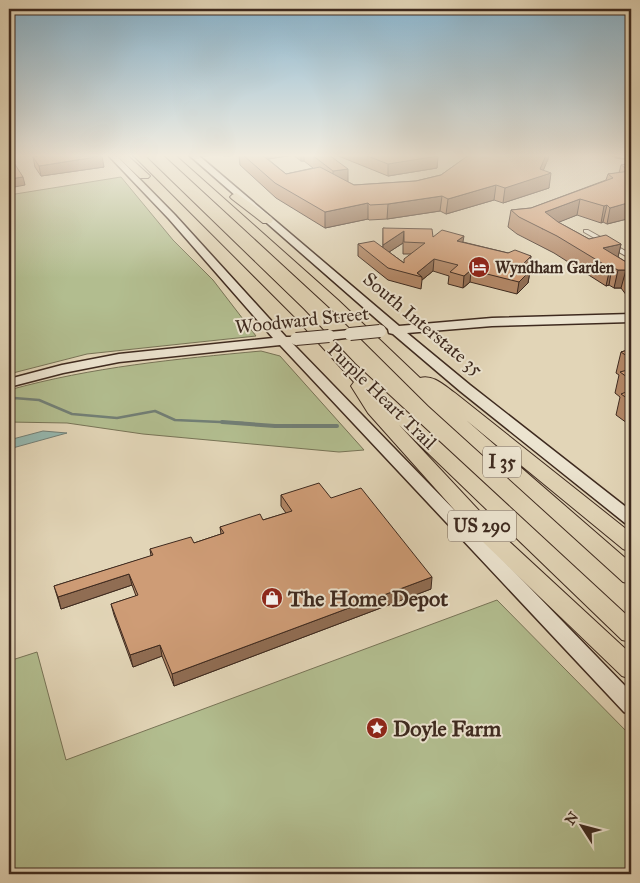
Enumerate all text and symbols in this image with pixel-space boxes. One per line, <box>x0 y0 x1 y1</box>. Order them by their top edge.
hotel icon: Wyndham Garden <box>467 255 491 279</box>
place label: Wyndham Garden <box>495 258 615 278</box>
street label: South Interstate 35 <box>358 267 488 381</box>
street label: Woodward Street <box>234 302 370 338</box>
street label: Purple Heart Trail <box>323 338 442 454</box>
road number: I 35 <box>483 447 521 478</box>
road number: US 290 <box>448 511 516 542</box>
place label: The Home Depot <box>287 585 448 612</box>
shop icon: The Home Depot <box>260 586 284 610</box>
place label: Doyle Farm <box>393 715 502 742</box>
place icon: Doyle Farm <box>365 716 389 740</box>
north arrow <box>558 800 608 850</box>
text: N <box>562 809 582 828</box>

